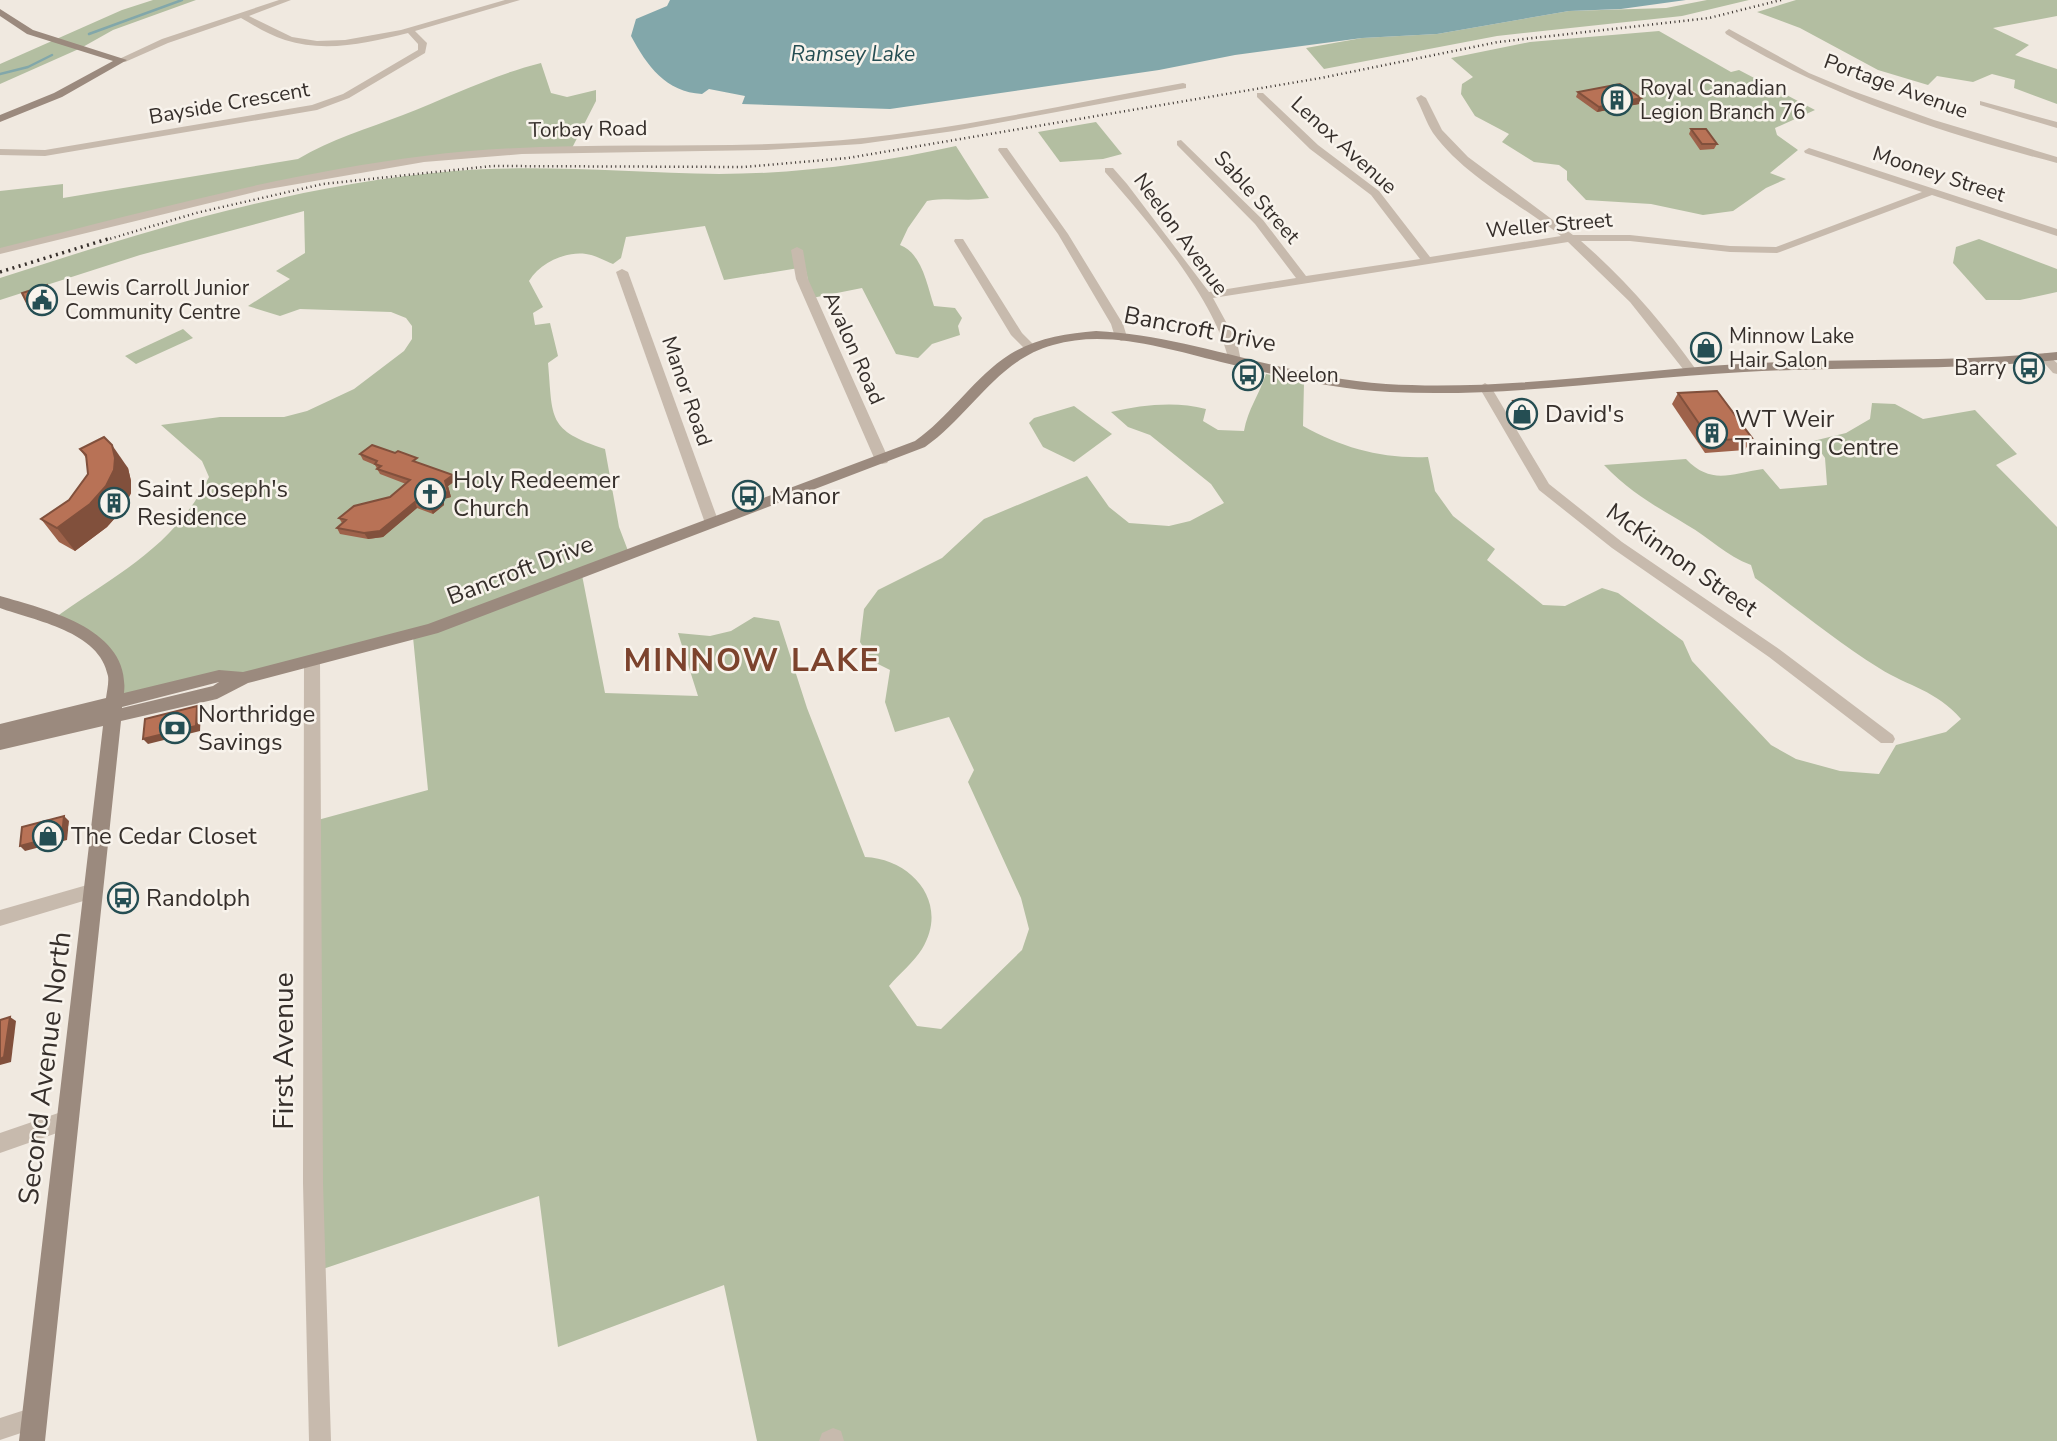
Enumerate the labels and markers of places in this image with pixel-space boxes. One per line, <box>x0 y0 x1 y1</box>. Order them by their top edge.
place label: Royal Canadian Legion Branch 76 <box>1640 74 1806 126</box>
building icon: Royal Canadian Legion Branch 76 <box>1600 83 1634 117</box>
place label: Lewis Carroll Junior Community Centre <box>65 274 250 326</box>
public building icon: Lewis Carroll Junior Community Centre <box>25 283 59 317</box>
place label: Minnow Lake Hair Salon <box>1729 322 1854 374</box>
shop icon: Minnow Lake Hair Salon <box>1689 331 1723 365</box>
bus stop icon: Barry <box>2012 351 2046 385</box>
place label: Barry <box>1954 354 2006 382</box>
bus stop icon: Neelon <box>1231 358 1265 392</box>
place label: Neelon <box>1271 361 1339 389</box>
shop icon: David's <box>1505 397 1539 431</box>
place label: David's <box>1545 398 1624 430</box>
place label: WT Weir Training Centre <box>1735 403 1899 463</box>
building icon: WT Weir Training Centre <box>1695 416 1729 450</box>
place label: Holy Redeemer Church <box>453 464 620 524</box>
place label: Saint Joseph's Residence <box>137 473 288 533</box>
church icon: Holy Redeemer Church <box>413 477 447 511</box>
bus stop icon: Manor <box>731 479 765 513</box>
place label: Manor <box>771 480 840 512</box>
building icon: Saint Joseph's Residence <box>97 486 131 520</box>
place label: Northridge Savings <box>198 698 315 758</box>
bank icon: Northridge Savings <box>158 711 192 745</box>
shop icon: The Cedar Closet <box>31 819 65 853</box>
place label: The Cedar Closet <box>71 820 257 852</box>
bus stop icon: Randolph <box>106 881 140 915</box>
place label: Randolph <box>146 882 250 914</box>

